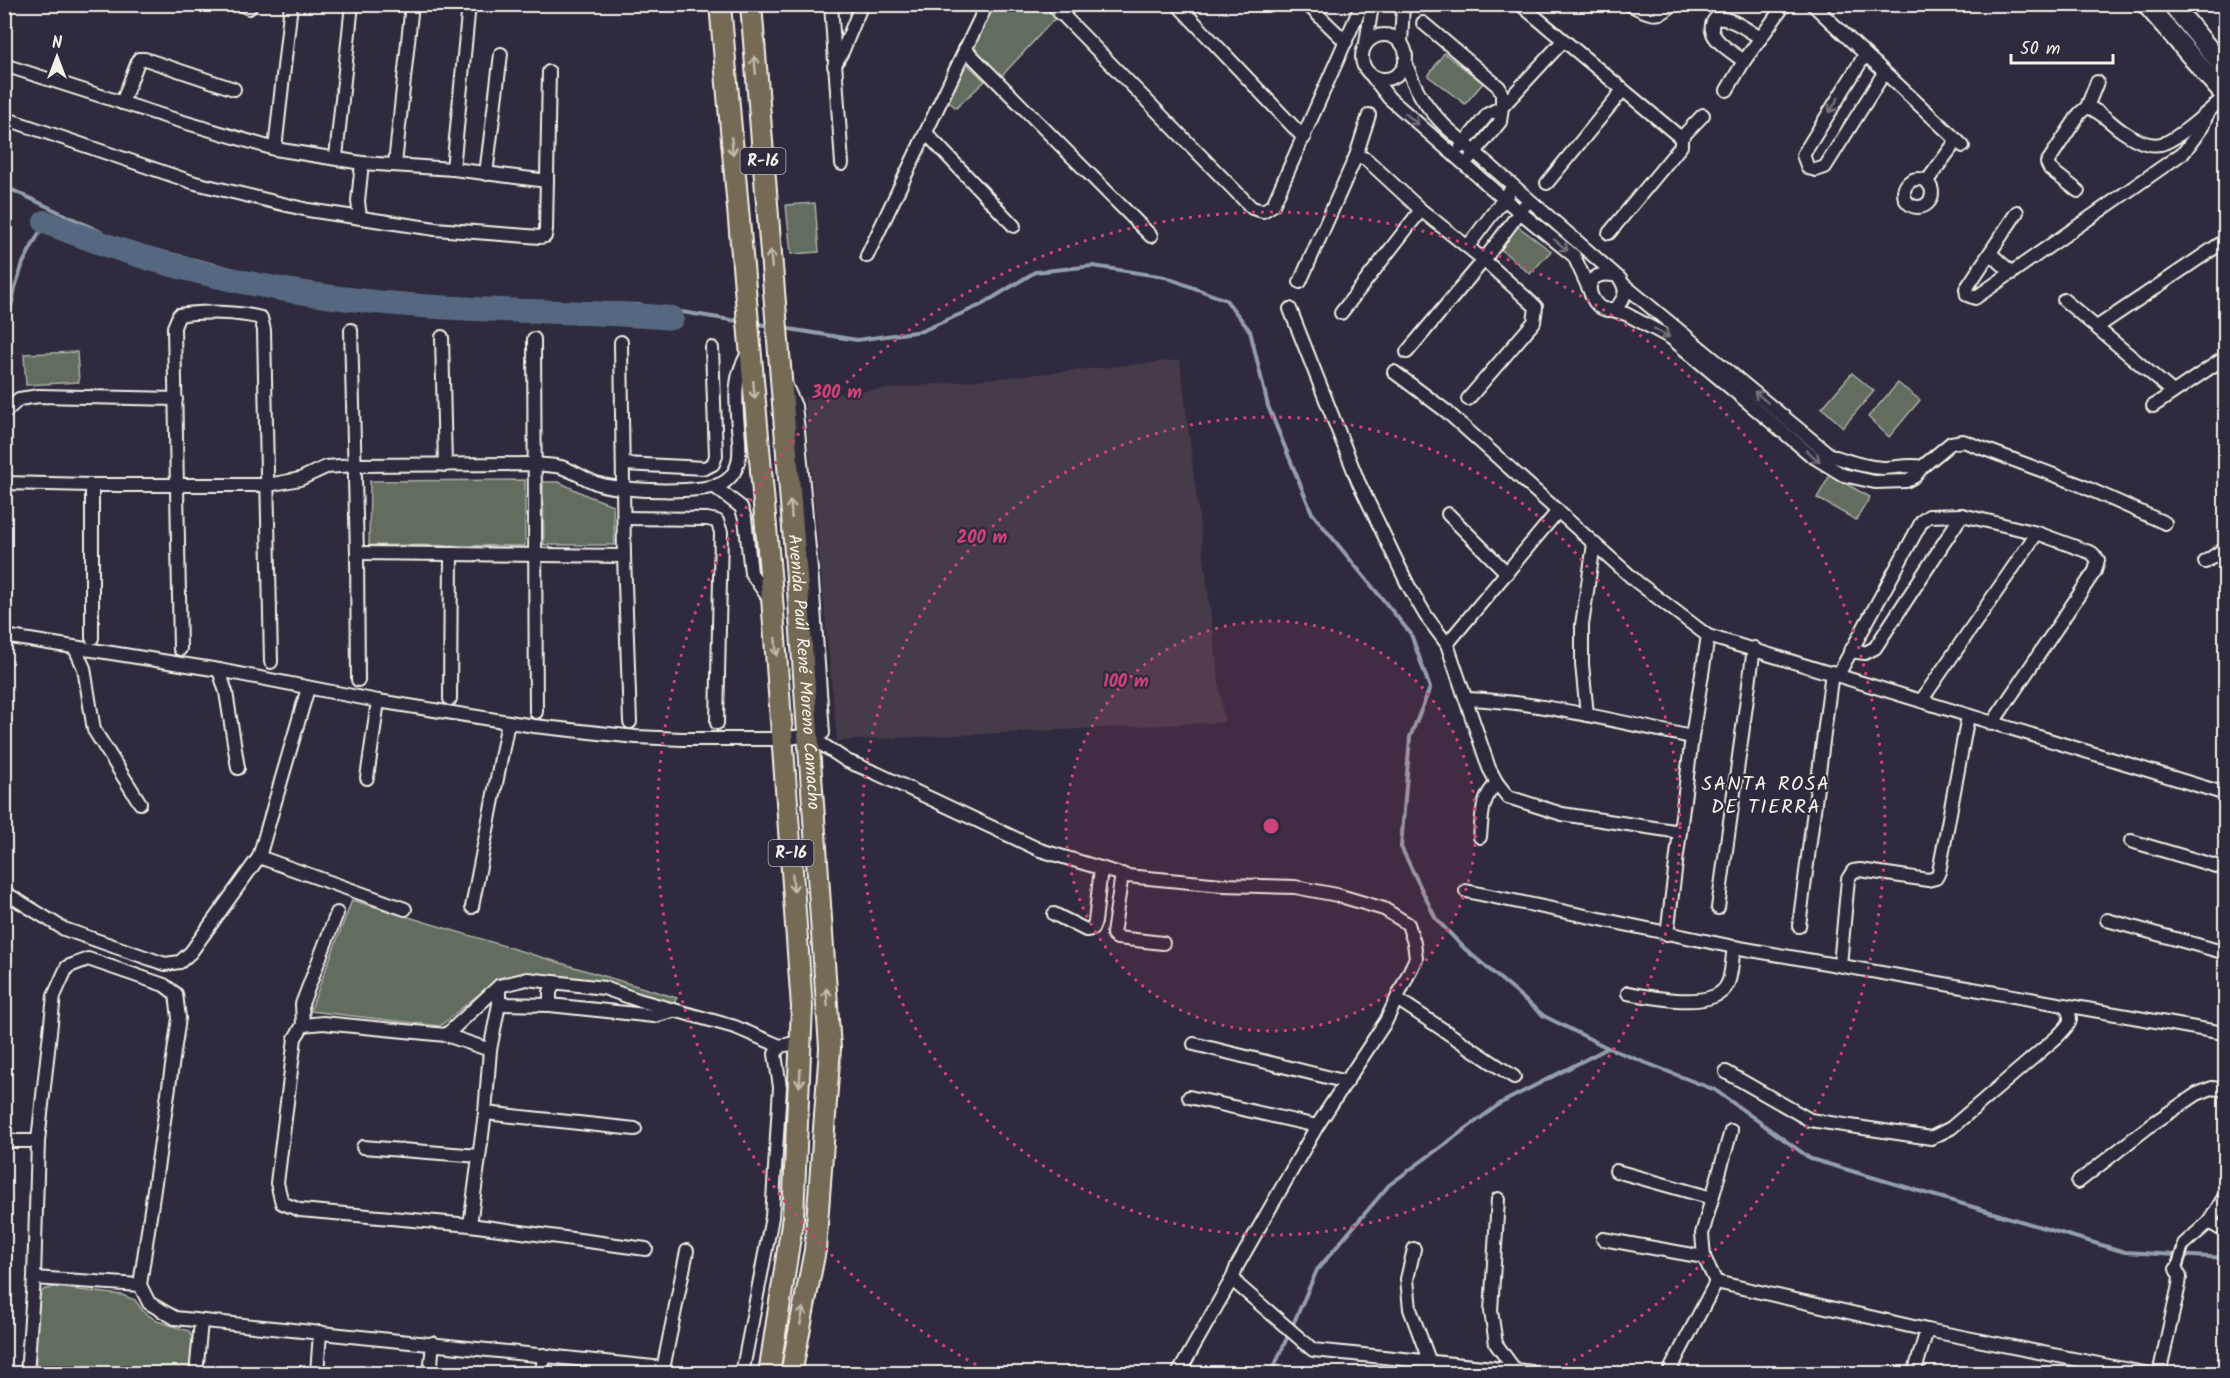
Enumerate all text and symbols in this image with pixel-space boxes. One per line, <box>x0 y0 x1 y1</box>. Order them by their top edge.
north arrow <box>27 27 87 87</box>
scale bar <box>2011 27 2113 65</box>
text: N <box>52 31 62 56</box>
text: 50 m <box>2020 35 2060 64</box>
one-way arrow <box>750 56 761 76</box>
one-way arrow <box>1828 96 1840 113</box>
one-way arrow <box>1404 112 1419 126</box>
one-way arrow <box>727 136 738 156</box>
road number: R-16 <box>740 148 786 174</box>
one-way arrow <box>1552 239 1568 252</box>
one-way arrow <box>765 250 776 270</box>
one-way arrow <box>1653 327 1670 339</box>
one-way arrow <box>749 379 760 399</box>
text: 300 m <box>811 379 862 408</box>
one-way arrow <box>1753 390 1769 403</box>
one-way arrow <box>1805 450 1821 463</box>
one-way arrow <box>785 500 796 520</box>
text: 200 m <box>957 524 1008 553</box>
street label: Avenida Paúl René Moreno Camacho <box>779 533 828 811</box>
one-way arrow <box>770 636 781 656</box>
text: 100 m <box>1103 668 1149 697</box>
district label: SANTA ROSA DE TIERRA <box>1702 769 1830 824</box>
centre of rings <box>1261 816 1281 836</box>
road number: R-16 <box>768 840 814 866</box>
one-way arrow <box>788 873 799 893</box>
one-way arrow <box>821 987 832 1007</box>
one-way arrow <box>794 1067 805 1087</box>
one-way arrow <box>797 1307 808 1326</box>

